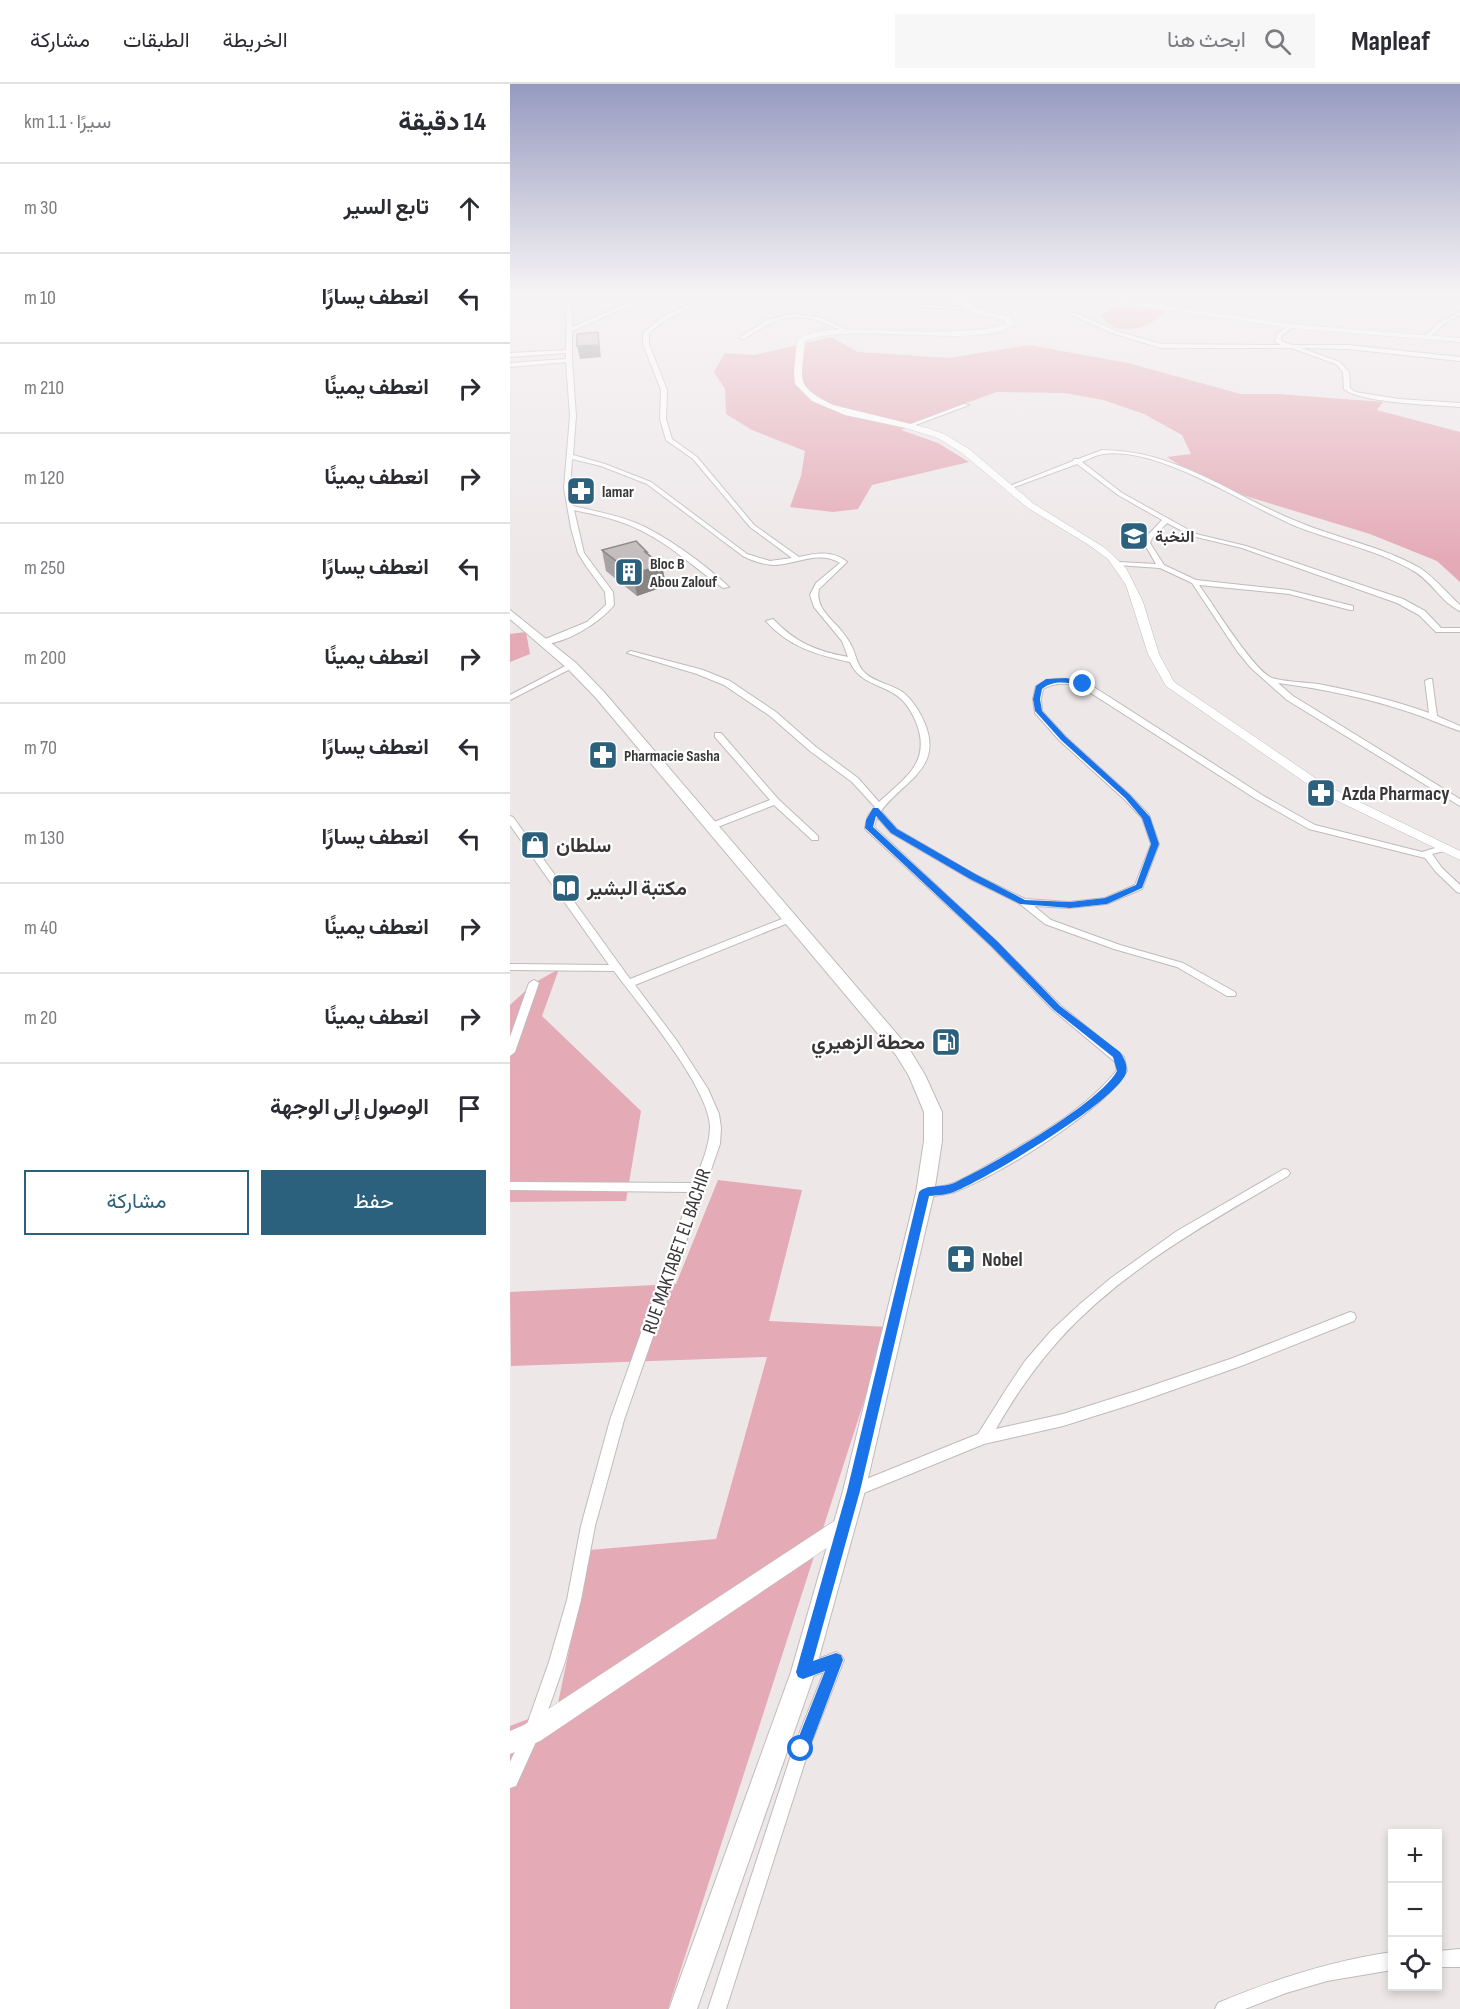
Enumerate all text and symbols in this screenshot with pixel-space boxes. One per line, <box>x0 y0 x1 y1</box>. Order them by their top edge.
search box <box>895 14 1315 68</box>
icon: search <box>1261 25 1294 58</box>
text: Mapleaf <box>1351 25 1430 58</box>
text: ابحث هنا <box>1167 27 1246 54</box>
text: مشاركة <box>30 28 90 53</box>
text: الطبقات <box>123 28 190 53</box>
text: الخريطة <box>223 28 288 53</box>
text: 14 دقيقة <box>398 107 486 138</box>
text: سيرًا · 1.1 km <box>24 110 111 134</box>
icon: ahead <box>453 192 486 225</box>
text: تابع السير <box>344 194 429 221</box>
text: 30 m <box>24 196 57 220</box>
icon: left <box>453 282 486 315</box>
text: انعطف يسارًا <box>321 284 429 311</box>
text: 10 m <box>24 286 56 310</box>
icon: right <box>453 372 486 405</box>
text: انعطف يمينًا <box>324 374 429 401</box>
text: 210 m <box>24 376 64 400</box>
icon: right <box>453 462 486 495</box>
text: انعطف يمينًا <box>324 464 429 491</box>
text: 120 m <box>24 466 64 490</box>
pharmacy icon: lamar <box>565 475 597 507</box>
place label: lamar <box>602 483 634 502</box>
school or university icon: النخبة <box>1118 520 1150 552</box>
place label: النخبة <box>1155 528 1194 547</box>
icon: left <box>453 552 486 585</box>
text: انعطف يسارًا <box>321 554 429 581</box>
place label: Bloc B Abou Zalouf <box>649 555 718 592</box>
text: 250 m <box>24 556 65 580</box>
building icon: Bloc B Abou Zalouf <box>613 556 645 588</box>
icon: right <box>453 642 486 675</box>
text: انعطف يمينًا <box>324 644 429 671</box>
text: 200 m <box>24 646 66 670</box>
route end <box>1069 670 1095 696</box>
icon: left <box>453 732 486 765</box>
text: انعطف يسارًا <box>321 734 429 761</box>
text: 70 m <box>24 736 57 760</box>
pharmacy icon: Pharmacie Sasha <box>587 739 619 771</box>
place label: Pharmacie Sasha <box>624 747 720 766</box>
pharmacy icon: Azda Pharmacy <box>1305 777 1337 809</box>
place label: Azda Pharmacy <box>1341 782 1450 806</box>
icon: left <box>453 822 486 855</box>
text: انعطف يسارًا <box>321 824 429 851</box>
text: 130 m <box>24 826 64 850</box>
shop icon: سلطان <box>519 829 551 861</box>
place label: سلطان <box>556 834 611 858</box>
library icon: مكتبة البشير <box>550 872 582 904</box>
place label: مكتبة البشير <box>586 877 687 901</box>
icon: right <box>453 912 486 945</box>
text: انعطف يمينًا <box>324 914 429 941</box>
text: 40 m <box>24 916 57 940</box>
icon: right <box>453 1002 486 1035</box>
text: انعطف يمينًا <box>324 1004 429 1031</box>
text: 20 m <box>24 1006 57 1030</box>
fuel station icon: محطة الزهيري <box>930 1026 962 1058</box>
place label: محطة الزهيري <box>811 1031 925 1059</box>
icon: arrive <box>453 1092 486 1125</box>
text: الوصول إلى الوجهة <box>270 1094 429 1121</box>
street label: RUE MAKTABET EL BACHIR <box>637 1165 717 1337</box>
button: مشاركة <box>24 1170 249 1235</box>
button: حفظ <box>261 1170 486 1235</box>
pharmacy icon: Nobel <box>945 1243 977 1275</box>
place label: Nobel <box>982 1248 1023 1272</box>
route start <box>787 1735 813 1761</box>
map controls <box>1388 1829 1442 1991</box>
button: + <box>1388 1829 1442 1883</box>
button: − <box>1388 1883 1442 1937</box>
button: locate <box>1388 1937 1442 1991</box>

